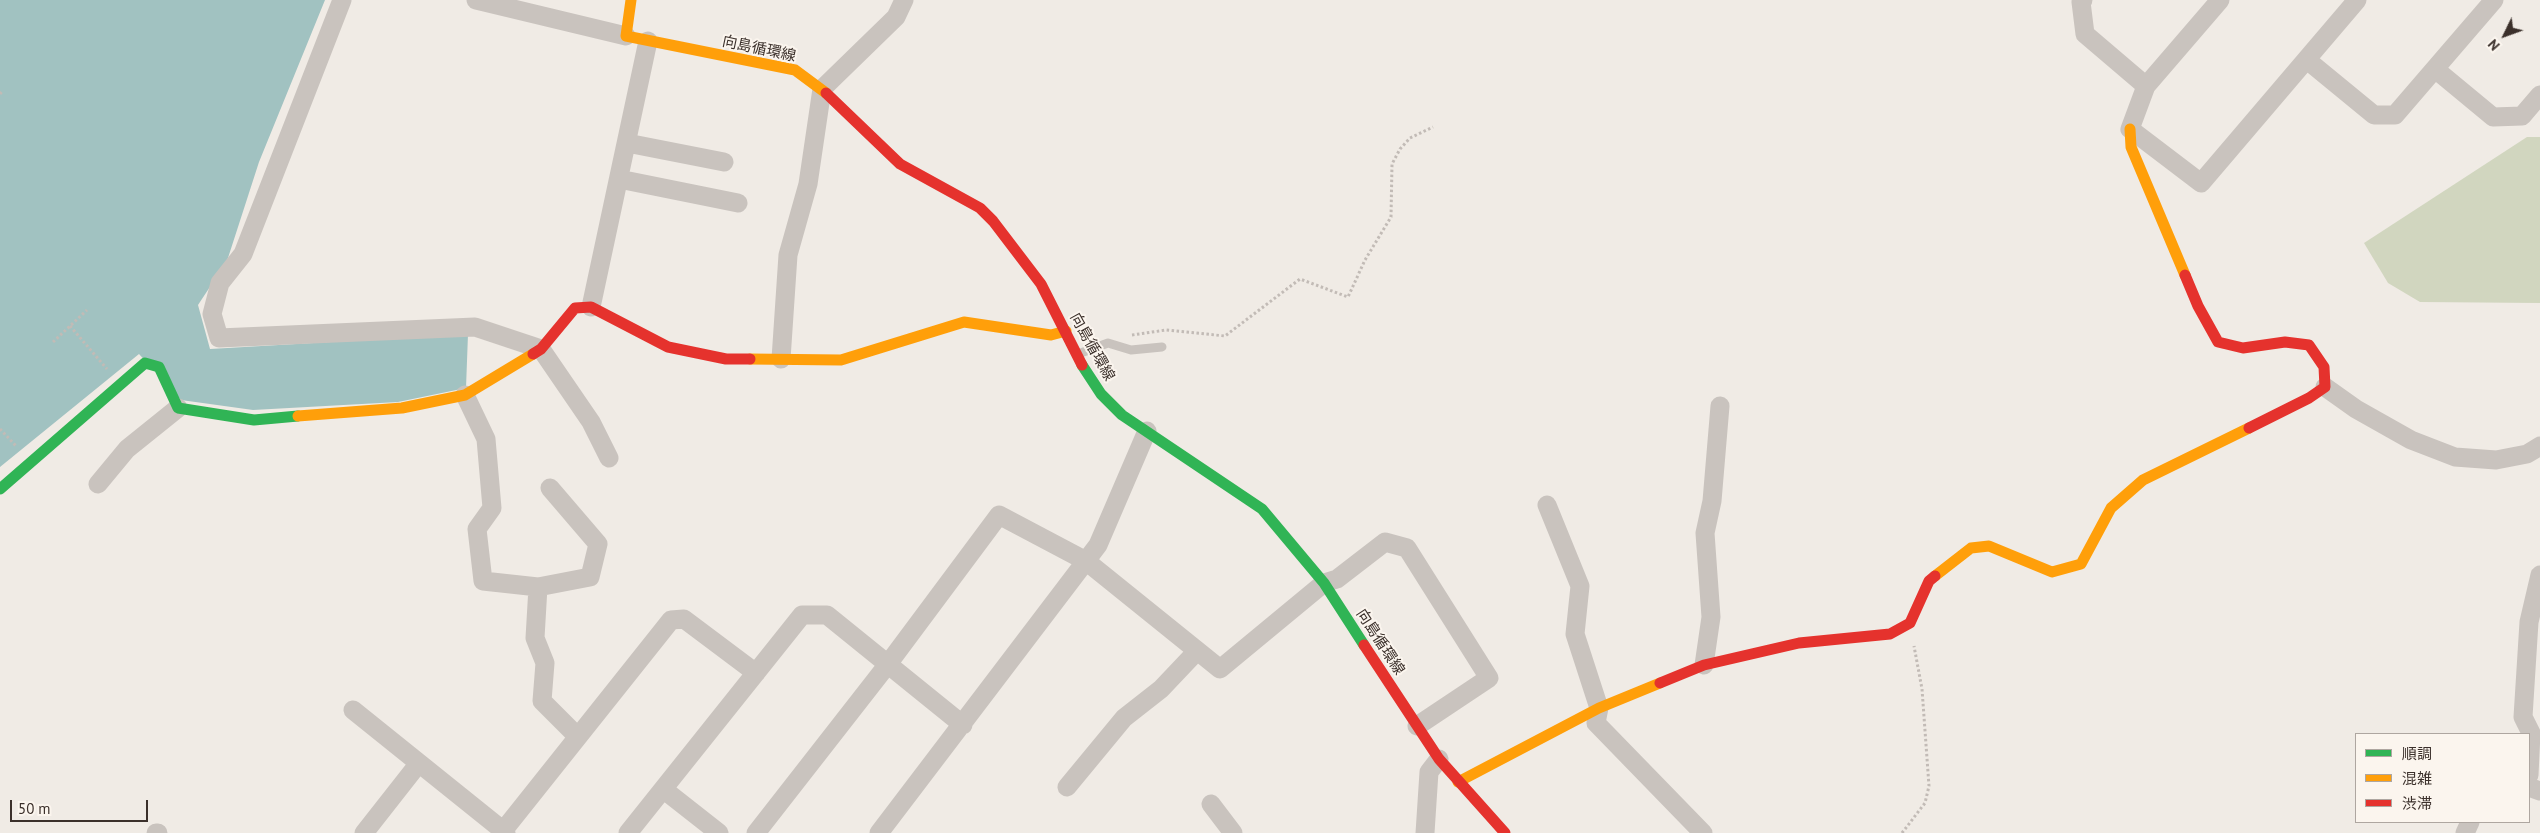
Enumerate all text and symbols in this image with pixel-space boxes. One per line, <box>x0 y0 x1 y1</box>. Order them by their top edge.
north arrow <box>2480 10 2530 60</box>
street label: 向島循環線 <box>720 32 798 66</box>
text: N <box>2484 36 2504 54</box>
street label: 向島循環線 <box>1066 310 1118 384</box>
street label: 向島循環線 <box>1352 606 1408 678</box>
legend <box>2355 733 2530 823</box>
text: 順調 <box>2402 744 2432 763</box>
text: 混雑 <box>2402 769 2432 788</box>
scale bar <box>12 790 150 822</box>
text: 渋滞 <box>2402 794 2432 813</box>
text: 50 m <box>18 799 51 818</box>

